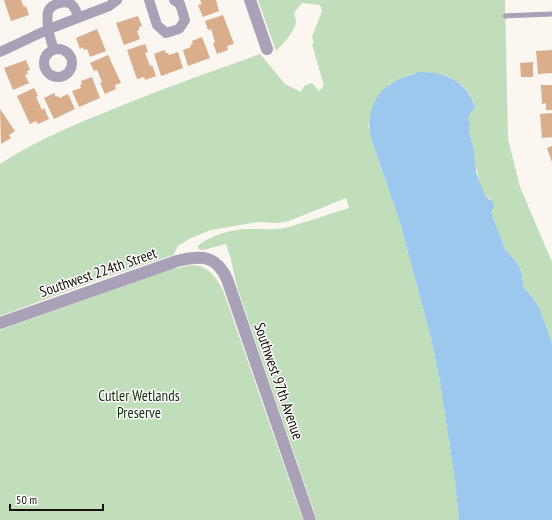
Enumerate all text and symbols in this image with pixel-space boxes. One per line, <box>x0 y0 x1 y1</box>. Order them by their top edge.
street label: Southwest 224th Street <box>37 243 159 301</box>
street label: Southwest 97th Avenue <box>250 320 308 442</box>
park label: Cutler Wetlands Preserve <box>98 386 180 422</box>
scale bar <box>10 486 103 512</box>
text: 50 m <box>16 492 37 507</box>

